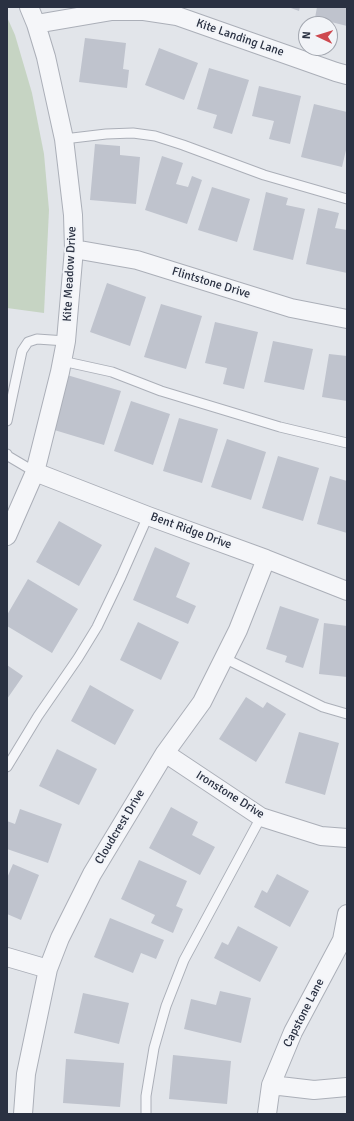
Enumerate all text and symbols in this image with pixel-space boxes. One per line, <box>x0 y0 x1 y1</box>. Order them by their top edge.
street label: Kite Landing Lane <box>194 16 286 60</box>
north arrow <box>298 16 338 56</box>
text: N <box>300 31 313 39</box>
street label: Kite Meadow Drive <box>60 226 80 322</box>
street label: Flintstone Drive <box>170 264 252 302</box>
street label: Bent Ridge Drive <box>148 510 234 552</box>
street label: Ironstone Drive <box>193 768 267 822</box>
street label: Cloudcrest Drive <box>92 787 148 867</box>
street label: Capstone Lane <box>281 976 327 1050</box>

